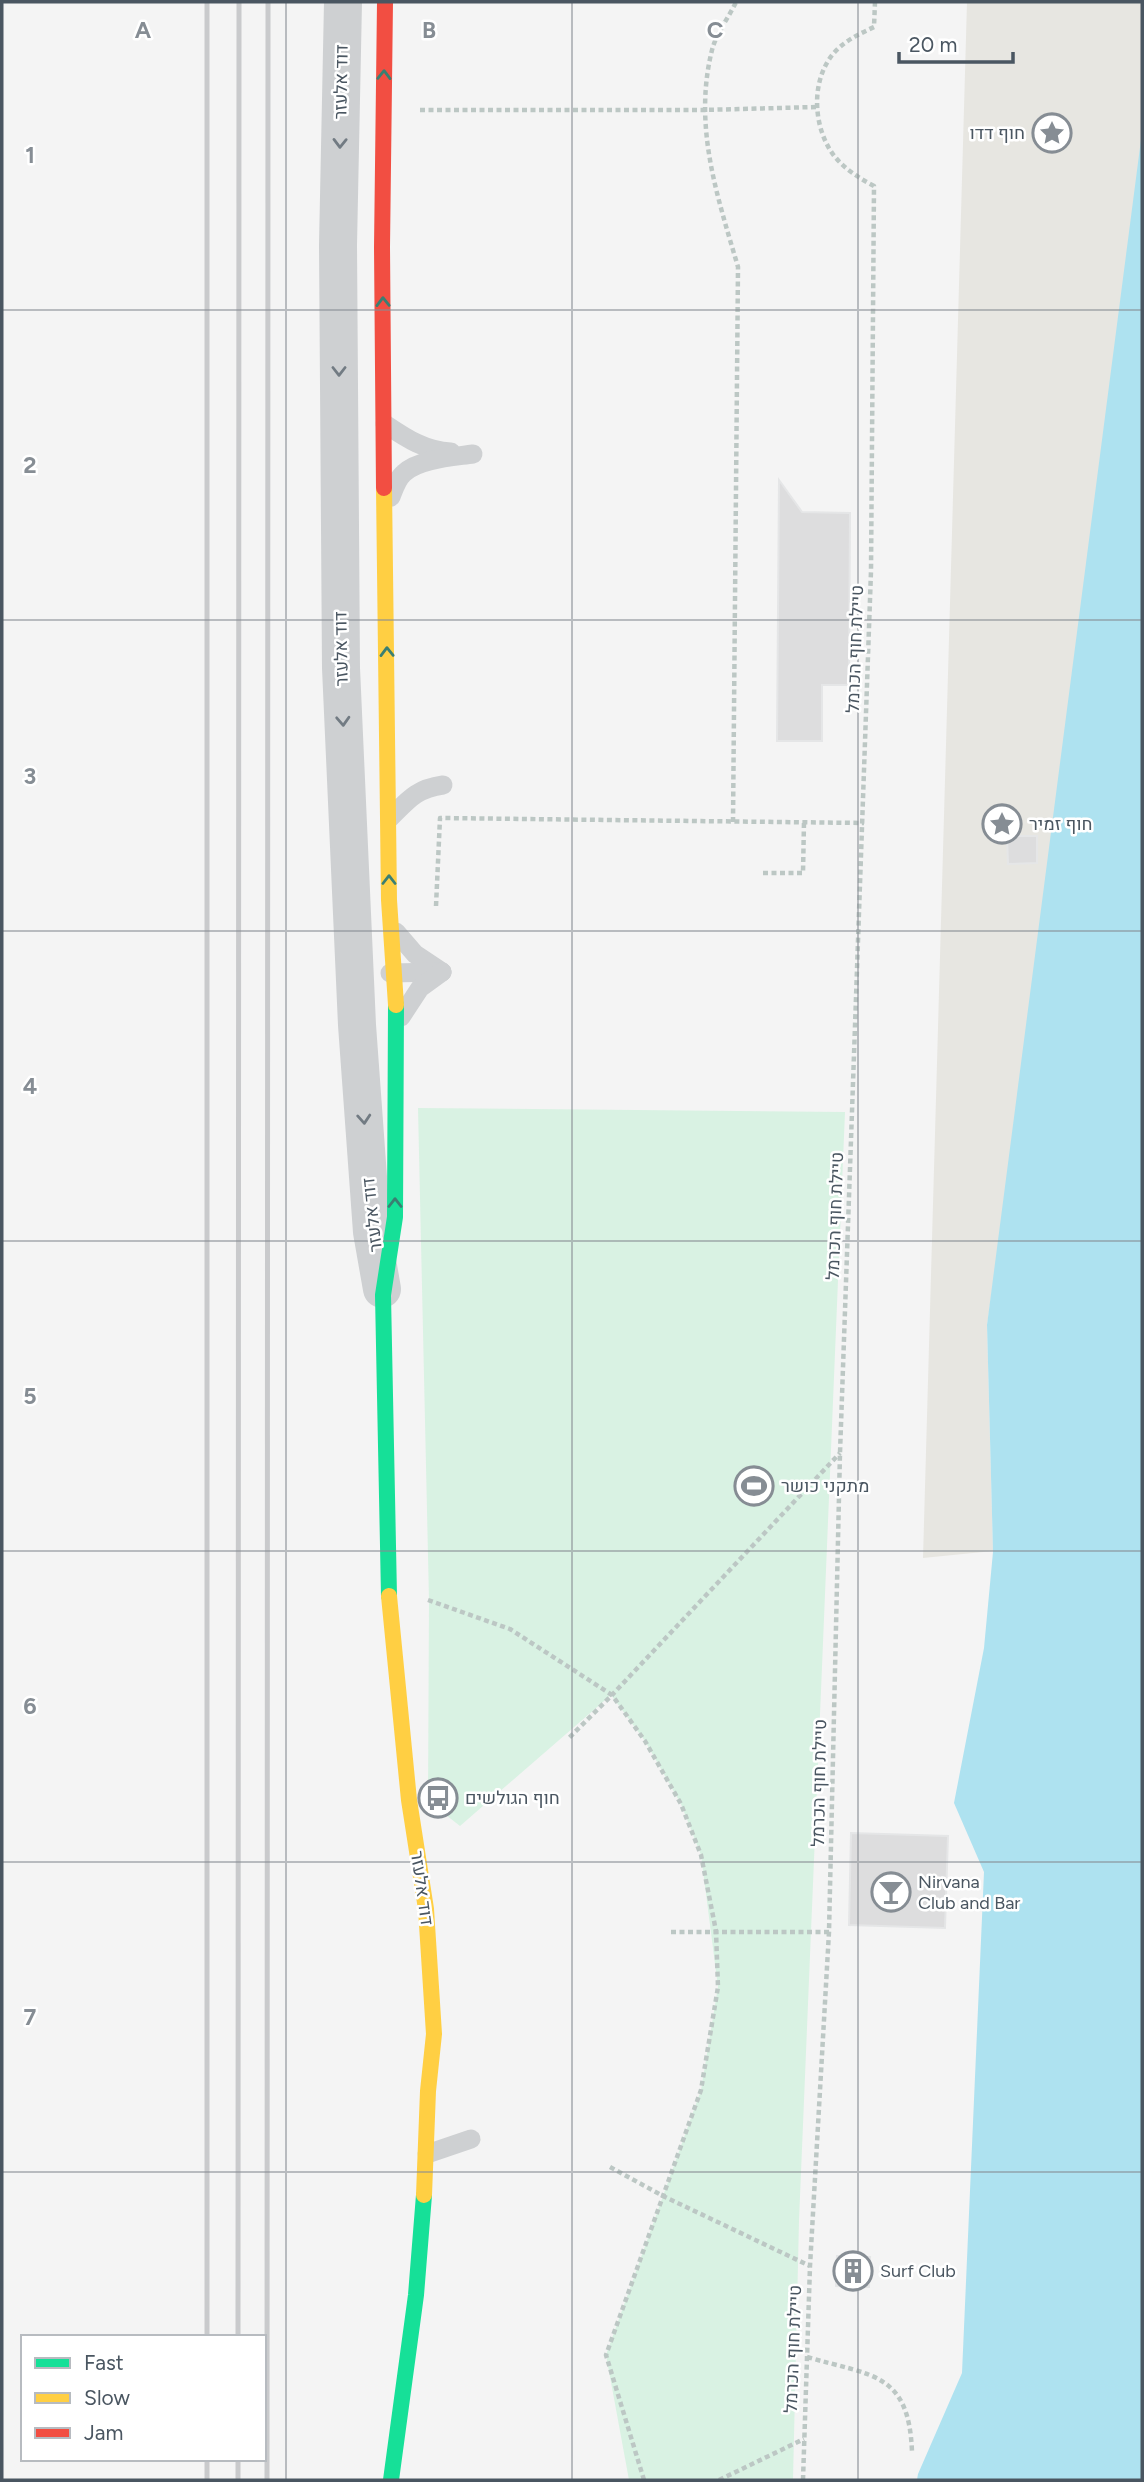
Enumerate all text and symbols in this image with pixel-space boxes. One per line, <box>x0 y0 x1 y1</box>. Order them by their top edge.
text: A <box>135 16 152 44</box>
text: B <box>422 16 436 44</box>
text: C <box>707 16 724 44</box>
scale bar <box>899 21 1013 65</box>
text: 20 m <box>909 32 957 57</box>
street label: דוד אלעזר <box>329 44 353 120</box>
one-way arrow <box>376 69 392 80</box>
place icon: חוף דדו <box>1031 112 1073 154</box>
place label: חוף דדו <box>970 122 1025 144</box>
one-way arrow <box>332 139 348 149</box>
text: 1 <box>25 141 35 169</box>
one-way arrow <box>375 297 391 307</box>
one-way arrow <box>331 366 347 377</box>
text: 2 <box>23 451 37 479</box>
street label: טיילת חוף הכרמל <box>842 585 868 713</box>
street label: דוד אלעזר <box>329 611 353 687</box>
one-way arrow <box>379 646 394 657</box>
one-way arrow <box>336 716 351 727</box>
text: 3 <box>24 762 36 790</box>
place icon: חוף זמיר <box>981 803 1023 845</box>
place label: חוף זמיר <box>1029 813 1092 835</box>
one-way arrow <box>381 874 397 884</box>
text: 4 <box>23 1072 37 1100</box>
one-way arrow <box>356 1114 371 1125</box>
street label: טיילת חוף הכרמל <box>822 1152 848 1280</box>
street label: דוד אלעזר <box>357 1177 387 1253</box>
one-way arrow <box>387 1197 403 1208</box>
text: 5 <box>23 1382 37 1410</box>
sports icon: מתקני כושר <box>733 1465 775 1507</box>
place label: מתקני כושר <box>781 1475 869 1497</box>
text: 6 <box>23 1692 37 1720</box>
street label: טיילת חוף הכרמל <box>807 1719 831 1847</box>
bus stop icon: חוף הגולשים <box>417 1777 459 1819</box>
place label: חוף הגולשים <box>465 1787 560 1809</box>
street label: דוד אלעזר <box>406 1849 438 1927</box>
bar icon: Nirvana Club and Bar <box>870 1871 912 1913</box>
place label: Nirvana Club and Bar <box>918 1871 1020 1914</box>
text: 7 <box>24 2003 37 2031</box>
building icon: Surf Club <box>832 2250 874 2292</box>
place label: Surf Club <box>880 2260 956 2282</box>
street label: טיילת חוף הכרמל <box>780 2285 806 2413</box>
legend <box>21 2335 266 2461</box>
text: Fast <box>84 2350 124 2375</box>
text: Slow <box>84 2385 130 2410</box>
text: Jam <box>84 2420 123 2445</box>

